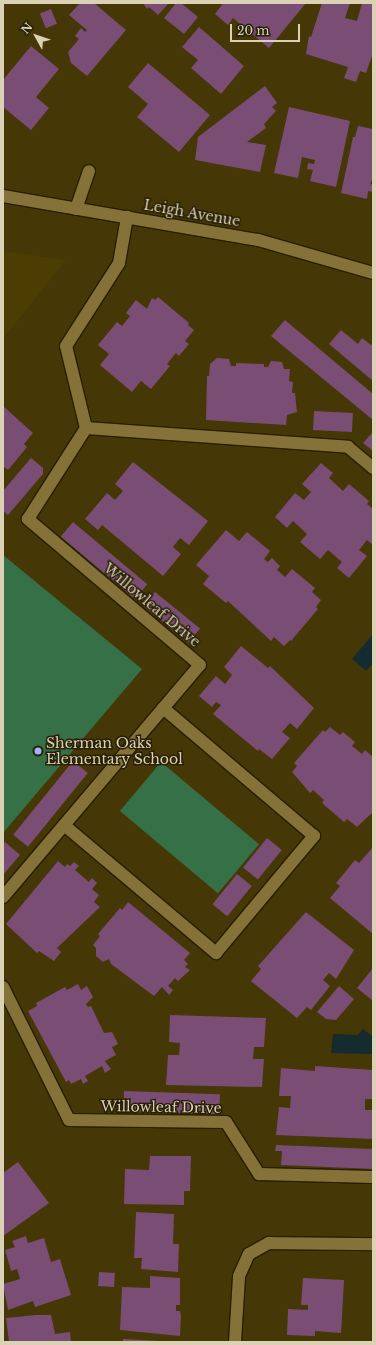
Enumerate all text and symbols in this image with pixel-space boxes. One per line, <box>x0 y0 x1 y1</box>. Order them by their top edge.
north arrow <box>16 16 56 56</box>
scale bar <box>232 16 302 42</box>
text: N <box>18 20 35 37</box>
text: 20 m <box>237 23 269 38</box>
street label: Leigh Avenue <box>142 196 242 230</box>
street label: Willowleaf Drive <box>100 560 204 650</box>
place label: Sherman Oaks Elementary School <box>46 735 183 768</box>
marker: Sherman Oaks Elementary School <box>33 746 43 756</box>
street label: Willowleaf Drive <box>100 1098 222 1116</box>

